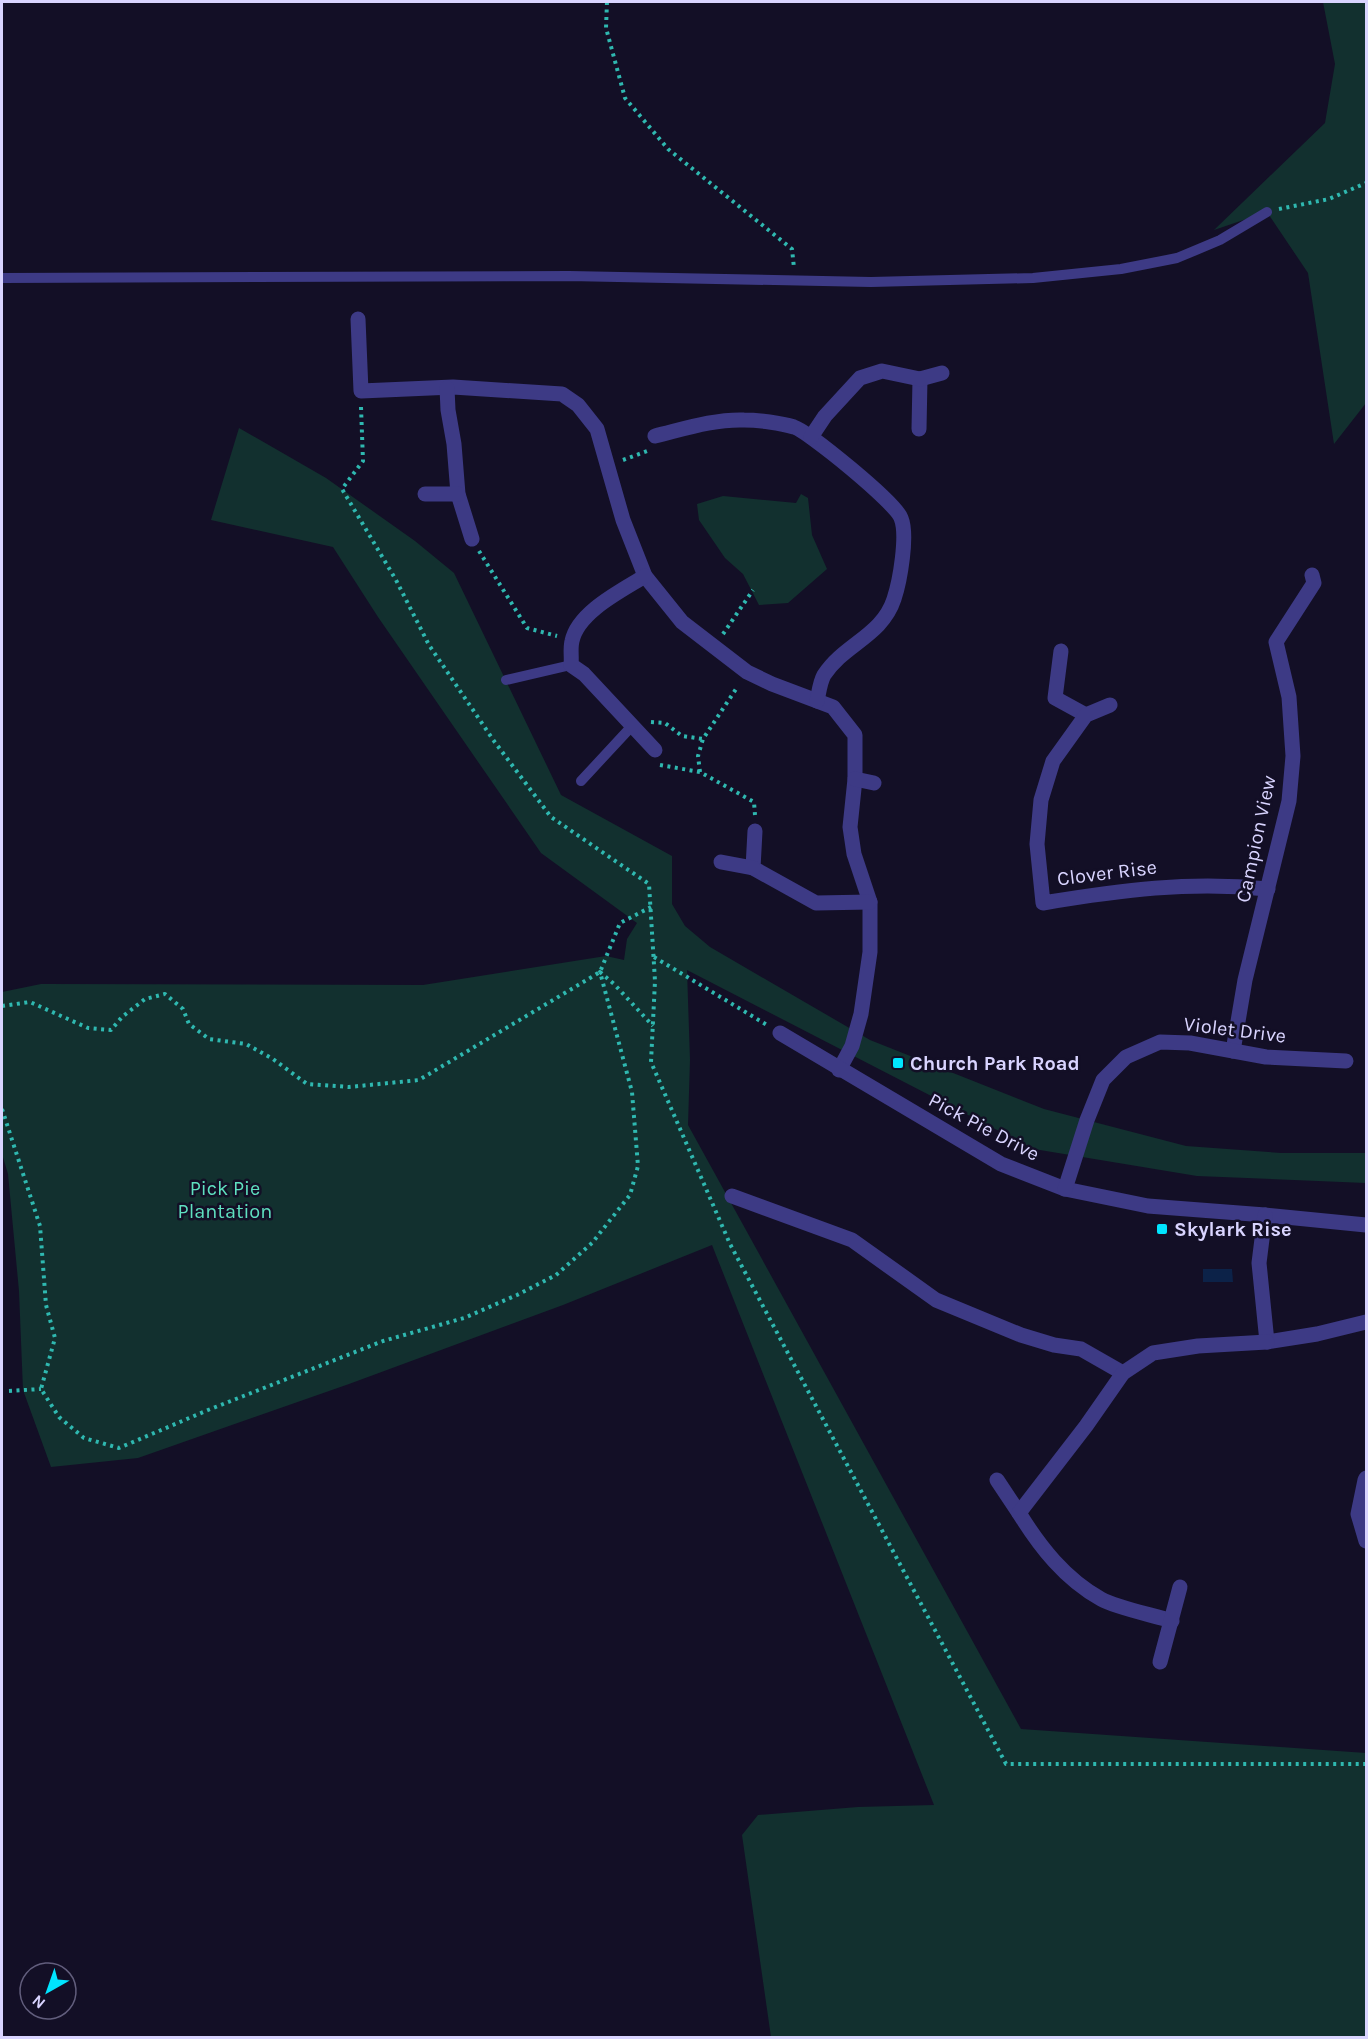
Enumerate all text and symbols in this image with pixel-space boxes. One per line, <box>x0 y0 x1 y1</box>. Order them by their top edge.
street label: Campion View <box>1231 773 1281 905</box>
street label: Clover Rise <box>1056 855 1158 891</box>
street label: Violet Drive <box>1182 1012 1288 1048</box>
place label: Church Park Road <box>910 1052 1080 1075</box>
marker: Church Park Road <box>891 1056 905 1070</box>
street label: Pick Pie Drive <box>925 1088 1043 1166</box>
park label: Pick Pie Plantation <box>178 1177 272 1223</box>
place label: Skylark Rise <box>1174 1218 1292 1241</box>
marker: Skylark Rise <box>1155 1222 1169 1236</box>
north arrow <box>18 1961 78 2021</box>
text: N <box>28 1991 49 2013</box>

